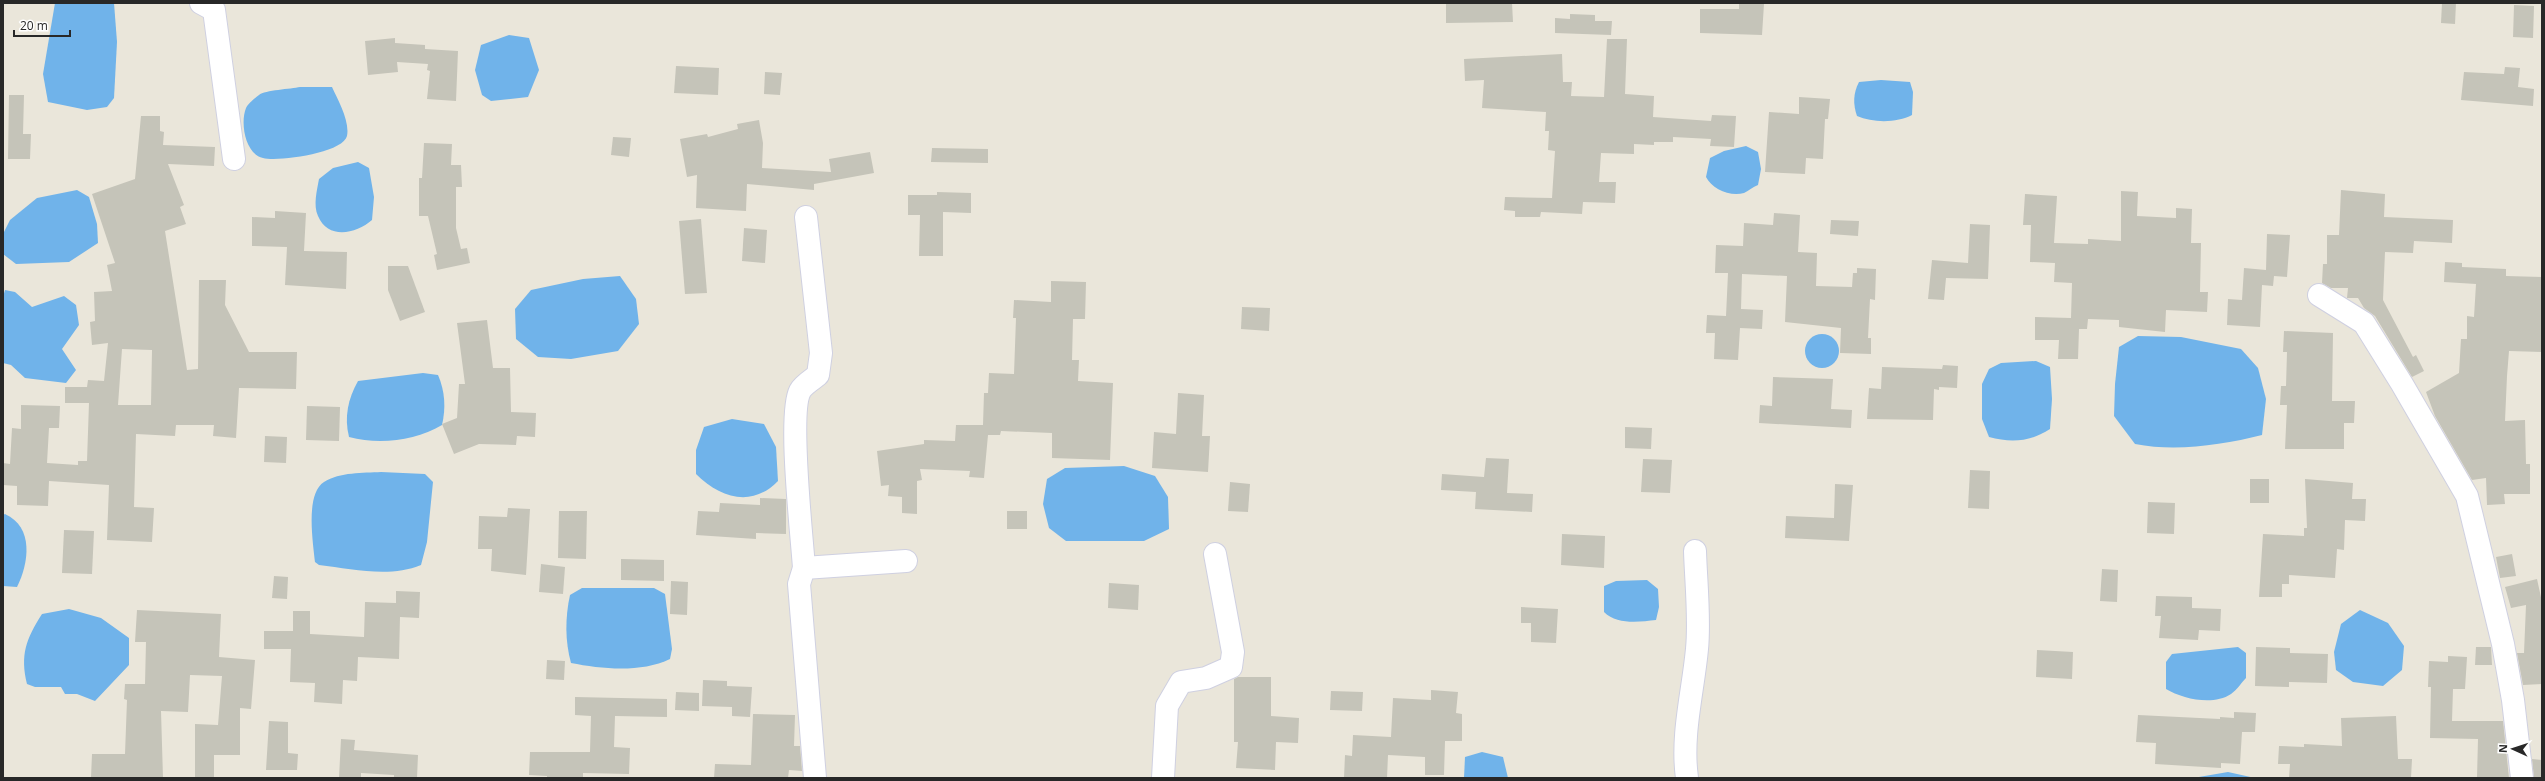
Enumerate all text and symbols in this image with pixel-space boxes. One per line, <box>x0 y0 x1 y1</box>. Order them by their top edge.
scale bar <box>14 12 70 38</box>
text: 20 m <box>20 17 48 34</box>
north arrow <box>2493 729 2533 769</box>
text: N <box>2495 744 2510 753</box>

